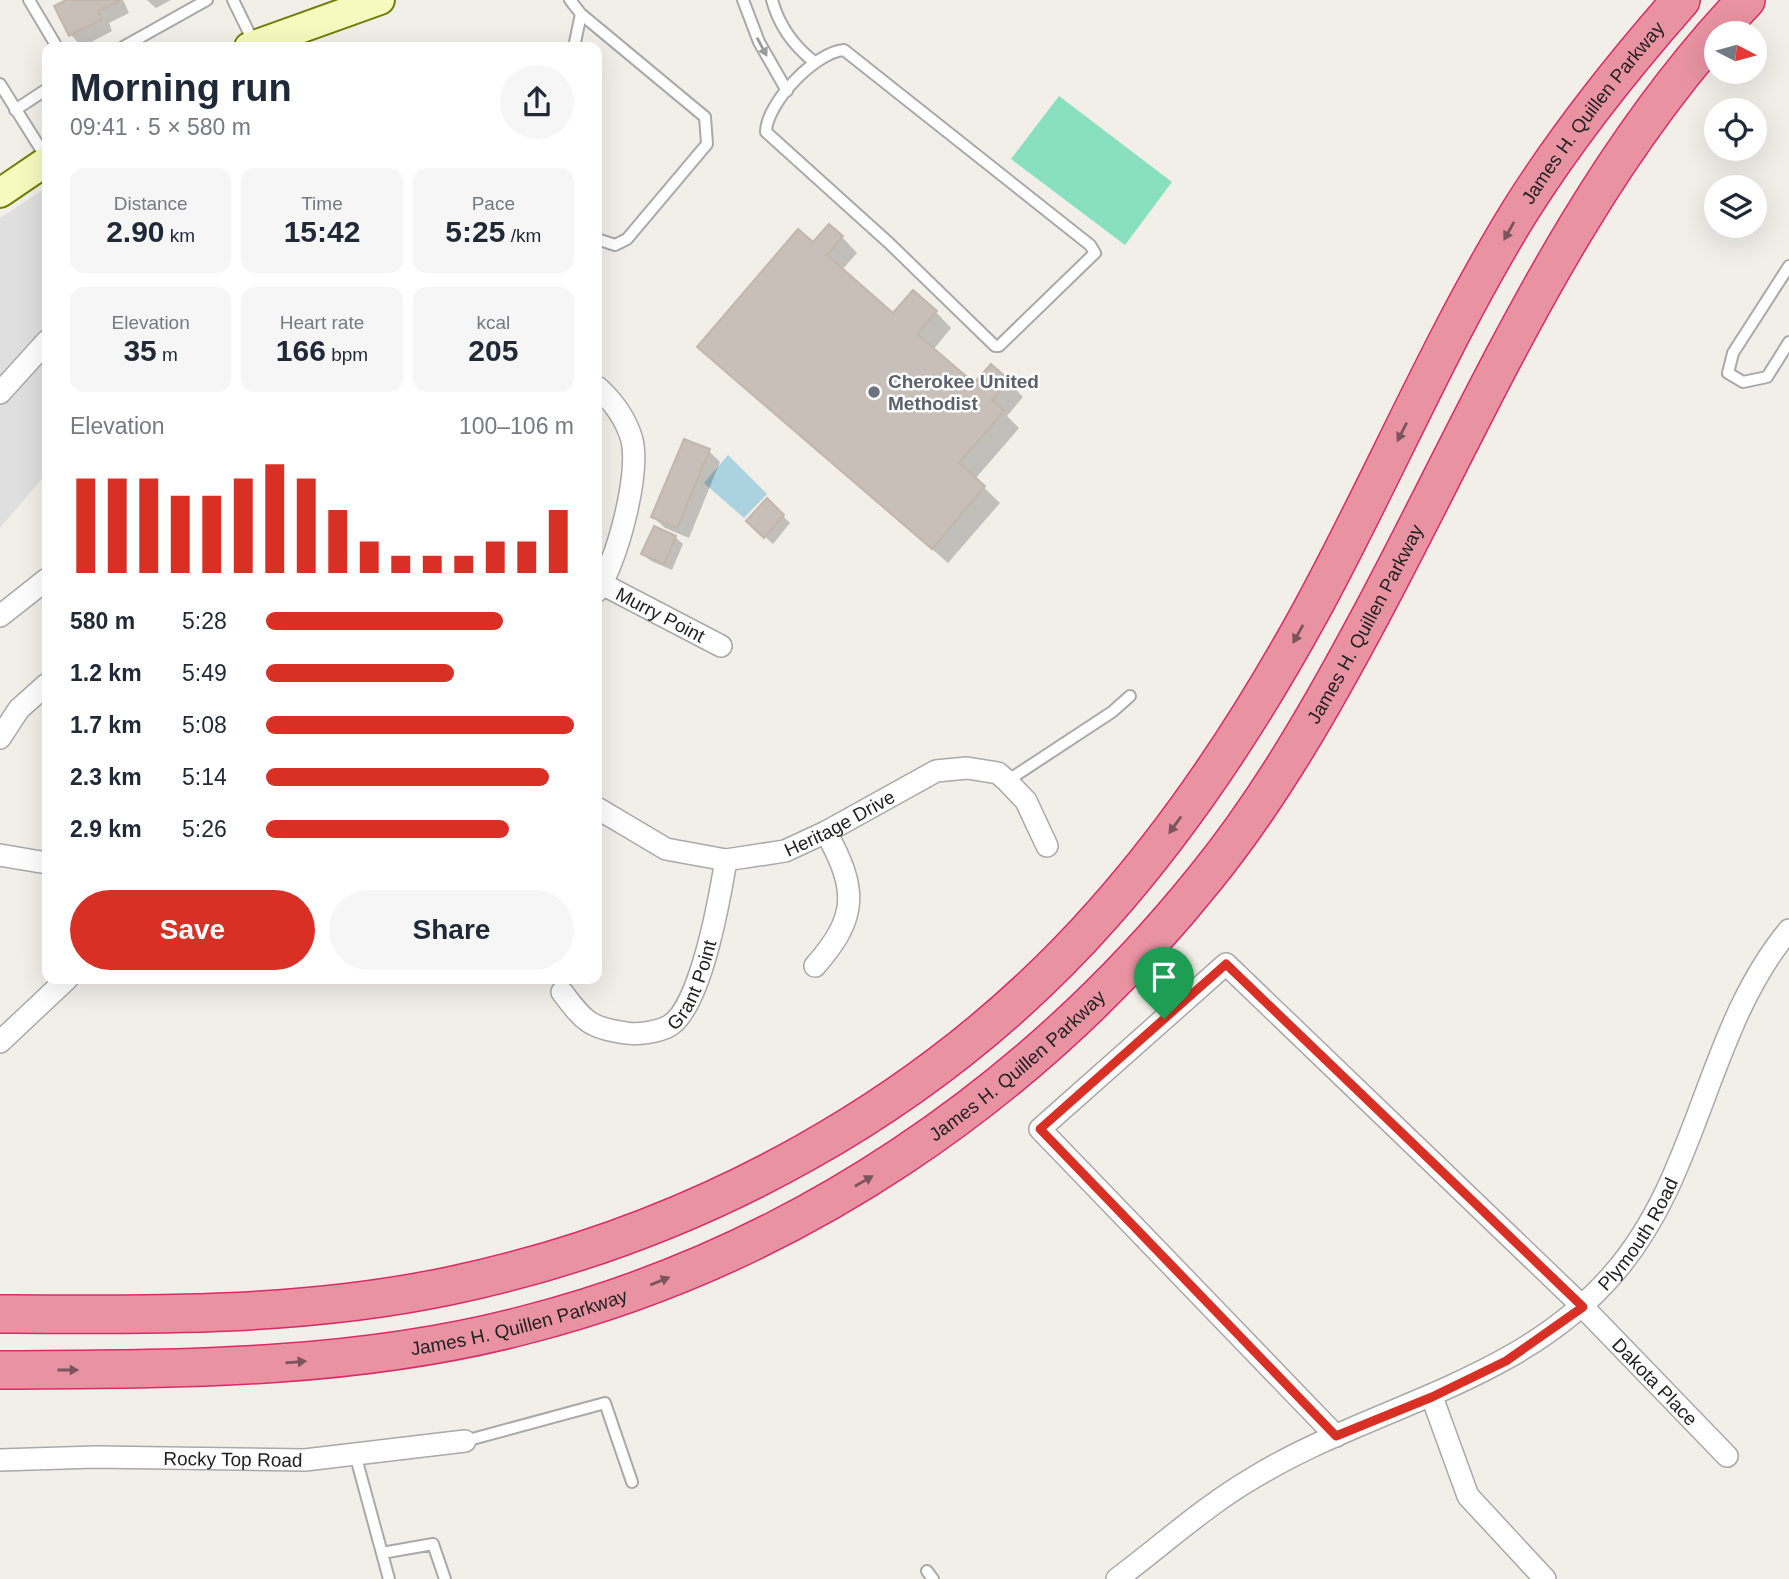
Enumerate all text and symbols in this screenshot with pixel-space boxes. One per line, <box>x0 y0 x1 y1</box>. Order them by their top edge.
street label: James H. Quillen Parkway <box>1517 17 1668 208</box>
north arrow <box>1704 21 1768 84</box>
map controls <box>1704 21 1767 238</box>
one-way arrow <box>756 37 768 57</box>
button: share <box>500 65 574 139</box>
text: Morning run <box>70 67 292 109</box>
button: locate <box>1704 98 1767 161</box>
text: 09:41 · 5 × 580 m <box>70 114 251 140</box>
button: layers <box>1704 175 1767 238</box>
text: Distance <box>114 193 188 214</box>
text: Time <box>301 193 343 214</box>
text: Pace <box>472 193 515 214</box>
text: 2.90 <box>106 215 165 248</box>
text: 15:42 <box>284 215 360 248</box>
text: 5:25 <box>445 215 505 248</box>
one-way arrow <box>1503 221 1515 241</box>
text: km <box>165 225 195 246</box>
text: /km <box>505 225 541 246</box>
text: Elevation <box>112 312 190 333</box>
text: Heart rate <box>280 312 364 333</box>
text: kcal <box>476 312 510 333</box>
text: 35 <box>123 334 157 367</box>
text: 166 <box>276 334 326 367</box>
text: 205 <box>468 334 518 367</box>
text: m <box>157 344 178 365</box>
text: bpm <box>326 344 368 365</box>
place label: Cherokee United Methodist <box>888 371 1039 414</box>
marker: Cherokee United Methodist <box>866 384 882 400</box>
text: Elevation <box>70 413 165 439</box>
text: 100–106 m <box>459 413 574 439</box>
one-way arrow <box>1397 422 1408 442</box>
street label: James H. Quillen Parkway <box>1302 520 1427 727</box>
street label: Murry Point <box>613 583 709 647</box>
text: 580 m <box>70 608 135 634</box>
text: 5:28 <box>182 608 227 634</box>
one-way arrow <box>1292 624 1304 644</box>
text: 1.2 km <box>70 660 142 686</box>
text: 5:49 <box>182 660 227 686</box>
text: 1.7 km <box>70 712 142 738</box>
text: 5:08 <box>182 712 227 738</box>
text: 2.3 km <box>70 764 142 790</box>
text: 5:14 <box>182 764 227 790</box>
street label: Heritage Drive <box>781 786 898 860</box>
text: 2.9 km <box>70 816 142 842</box>
text: 5:26 <box>182 816 227 842</box>
one-way arrow <box>1168 816 1182 834</box>
button: Save <box>70 890 315 970</box>
button: Share <box>329 890 574 970</box>
street label: Grant Point <box>663 937 720 1034</box>
pin <box>1134 947 1194 1019</box>
icon: arrive <box>1145 958 1183 996</box>
street label: James H. Quillen Parkway <box>925 985 1109 1145</box>
street label: Plymouth Road <box>1593 1174 1682 1294</box>
one-way arrow <box>854 1175 873 1187</box>
one-way arrow <box>649 1275 670 1286</box>
street label: James H. Quillen Parkway <box>409 1284 630 1359</box>
street label: Dakota Place <box>1608 1334 1702 1430</box>
one-way arrow <box>285 1356 307 1367</box>
one-way arrow <box>57 1364 79 1376</box>
street label: Rocky Top Road <box>163 1447 303 1470</box>

